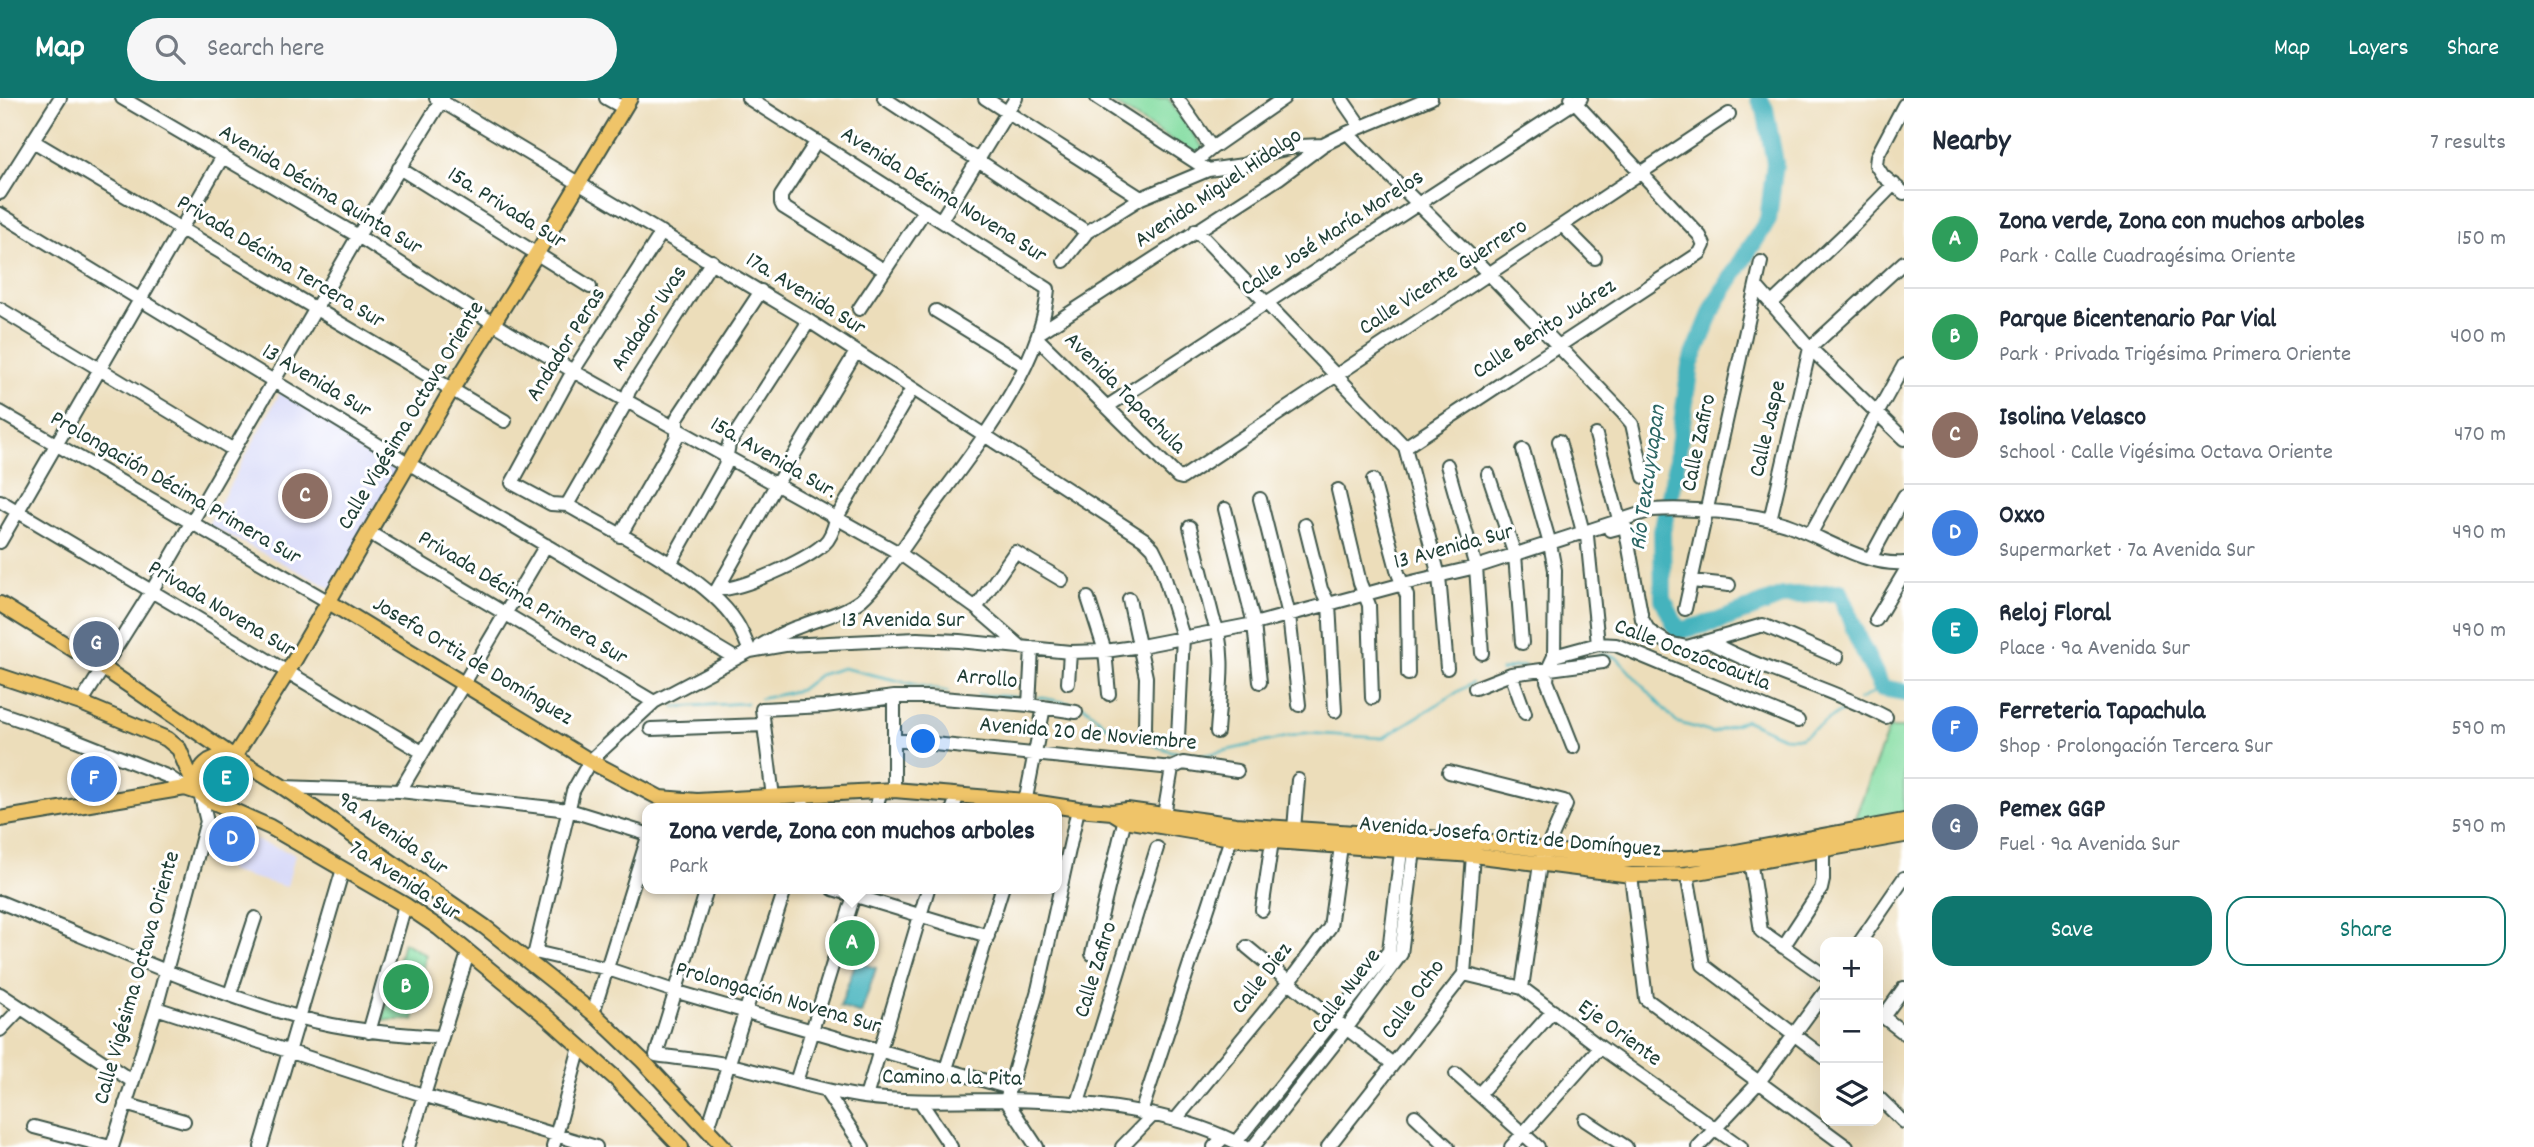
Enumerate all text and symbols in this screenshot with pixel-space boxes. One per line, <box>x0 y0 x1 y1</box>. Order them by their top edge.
search box <box>127 18 617 81</box>
text: Map <box>35 26 85 73</box>
icon: search <box>151 30 189 68</box>
text: Search here <box>207 31 325 68</box>
text: Map <box>2274 32 2310 66</box>
text: Layers <box>2348 32 2409 66</box>
text: Share <box>2447 32 2499 66</box>
street label: Avenida Décima Quinta Sur <box>212 117 428 265</box>
street label: Avenida Décima Novena Sur <box>833 119 1053 273</box>
street label: Avenida Miguel Hidalgo <box>1129 121 1309 257</box>
text: Nearby <box>1932 122 2010 165</box>
text: 7 results <box>2430 127 2506 160</box>
street label: 15a. Privada Sur <box>440 159 572 259</box>
street label: Calle José María Morelos <box>1235 162 1431 306</box>
street label: Privada Décima Tercera Sur <box>170 188 391 339</box>
text: Zona verde, Zona con muchos arboles <box>1999 204 2365 241</box>
street label: Calle Vicente Guerrero <box>1353 211 1535 345</box>
text: A <box>1949 223 1961 256</box>
text: 150 m <box>2457 223 2506 256</box>
text: Park · Calle Cuadragésima Oriente <box>1999 241 2296 274</box>
street label: 17a. Avenida Sur <box>738 245 872 345</box>
street label: Andador Uvas <box>603 259 697 379</box>
street label: Calle Benito Juárez <box>1467 271 1624 389</box>
street label: Andador Peras <box>519 281 615 409</box>
street label: Calle Vigésima Octava Oriente <box>330 295 494 537</box>
text: Parque Bicentenario Par Vial <box>1999 302 2276 339</box>
text: B <box>1950 321 1960 354</box>
text: 400 m <box>2450 321 2506 354</box>
street label: Avenida Tapachula <box>1055 325 1194 464</box>
street label: 13 Avenida Sur <box>255 336 378 428</box>
text: Park · Privada Trigésima Primera Oriente <box>1999 339 2351 372</box>
street label: Calle Jaspe <box>1742 378 1796 480</box>
street label: Calle Zafiro <box>1674 391 1726 495</box>
text: Isolina Velasco <box>1999 400 2146 437</box>
water label: Río Texcuyuapan <box>1622 402 1676 553</box>
street label: Prolongación Décima Primera Sur <box>43 403 307 575</box>
street label: 15a. Avenida Sur. <box>703 409 843 509</box>
text: C <box>1949 419 1961 452</box>
text: 470 m <box>2454 419 2506 452</box>
text: School · Calle Vigésima Octava Oriente <box>1999 437 2333 470</box>
pin: C <box>282 470 328 522</box>
text: Oxxo <box>1999 498 2045 535</box>
street label: 13 Avenida Sur <box>1390 516 1518 580</box>
text: D <box>1949 517 1961 550</box>
text: 490 m <box>2452 517 2506 550</box>
street label: Privada Décima Primera Sur <box>411 523 634 675</box>
text: Supermarket · 7a Avenida Sur <box>1999 535 2255 568</box>
street label: Privada Novena Sur <box>141 553 301 667</box>
street label: Josefa Ortiz de Domínguez <box>365 589 579 735</box>
text: Reloj Floral <box>1999 596 2111 633</box>
street label: 13 Avenida Sur <box>841 605 965 638</box>
street label: Calle Ocozocoautla <box>1609 611 1776 701</box>
text: E <box>1950 615 1960 648</box>
text: 490 m <box>2452 615 2506 648</box>
pin: G <box>73 618 119 670</box>
text: Place · 9a Avenida Sur <box>1999 633 2190 666</box>
street label: Arrollo <box>955 661 1019 699</box>
text: Ferreteria Tapachula <box>1999 694 2205 731</box>
street label: Avenida 20 de Noviembre <box>978 709 1198 761</box>
text: F <box>1950 713 1960 746</box>
text: 590 m <box>2451 713 2506 746</box>
your location <box>906 724 940 758</box>
text: Shop · Prolongación Tercera Sur <box>1999 731 2273 764</box>
pin: F <box>71 753 117 805</box>
pin: E <box>203 753 249 805</box>
street label: 9a Avenida Sur <box>330 784 455 886</box>
text: Pemex GGP <box>1999 792 2105 829</box>
popup <box>642 803 1062 894</box>
street label: Avenida Josefa Ortiz de Domínguez <box>1358 808 1662 868</box>
text: G <box>1949 811 1961 844</box>
text: 590 m <box>2451 811 2506 844</box>
pin: D <box>209 813 255 865</box>
text: Zona verde, Zona con muchos arboles <box>669 814 1035 851</box>
text: Fuel · 9a Avenida Sur <box>1999 829 2180 862</box>
street label: 7a Avenida Sur <box>342 833 467 931</box>
street label: Calle Vigésima Octava Oriente <box>86 847 190 1109</box>
text: Park <box>669 851 708 884</box>
button: Save <box>1932 896 2212 966</box>
button: Share <box>2226 896 2506 966</box>
pin: A <box>829 917 875 969</box>
street label: Calle Zafiro <box>1067 918 1127 1022</box>
street label: Calle Diez <box>1224 936 1302 1022</box>
map controls <box>1820 937 1883 1126</box>
button: + <box>1820 937 1883 1000</box>
street label: Calle Nueve <box>1304 942 1390 1042</box>
street label: Calle Ocho <box>1374 953 1454 1047</box>
street label: Prolongación Novena Sur <box>671 954 885 1044</box>
pin: B <box>383 961 429 1013</box>
street label: Eje Oriente <box>1570 992 1668 1076</box>
button: − <box>1820 1000 1883 1063</box>
street label: Camino a la Pita <box>882 1061 1023 1097</box>
button: layers <box>1820 1063 1883 1126</box>

